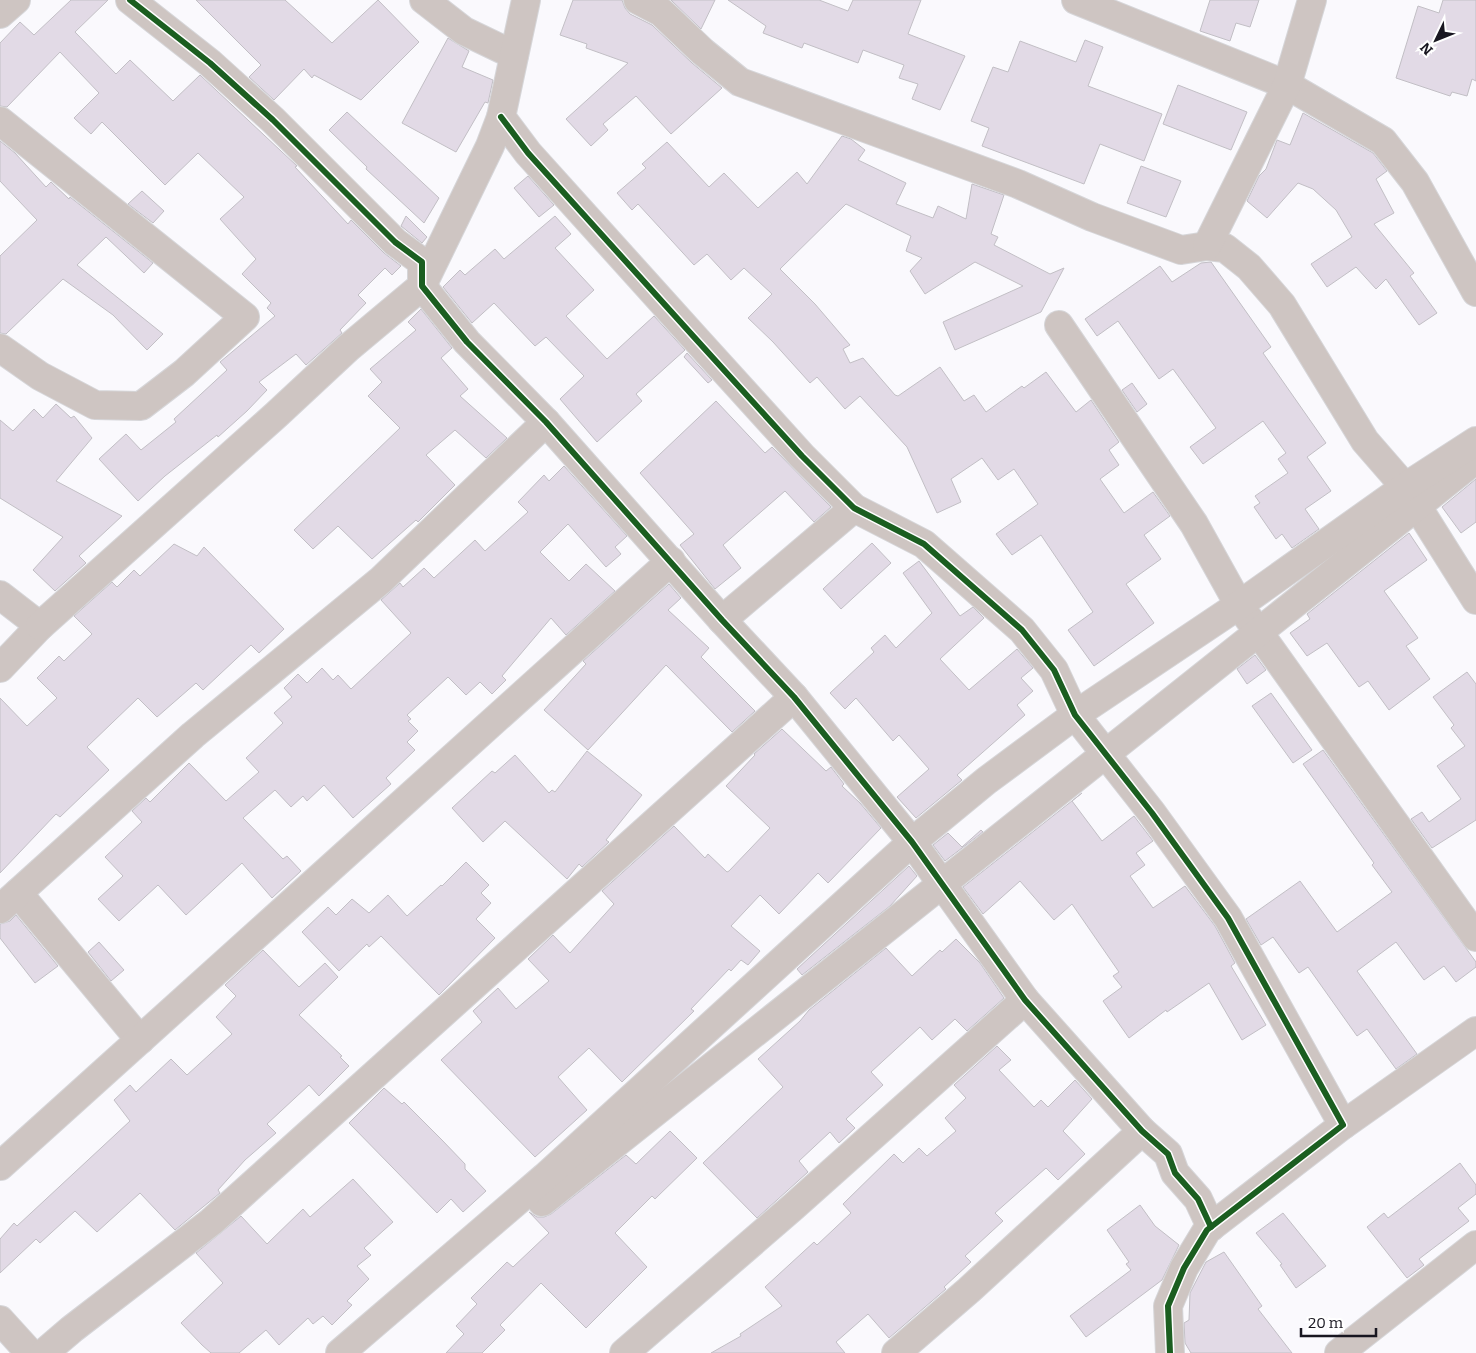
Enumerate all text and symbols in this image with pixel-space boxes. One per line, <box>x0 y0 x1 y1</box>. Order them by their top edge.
north arrow <box>1411 15 1461 65</box>
text: N <box>1417 39 1437 58</box>
scale bar <box>1301 1306 1376 1338</box>
text: 20 m <box>1308 1314 1344 1332</box>

